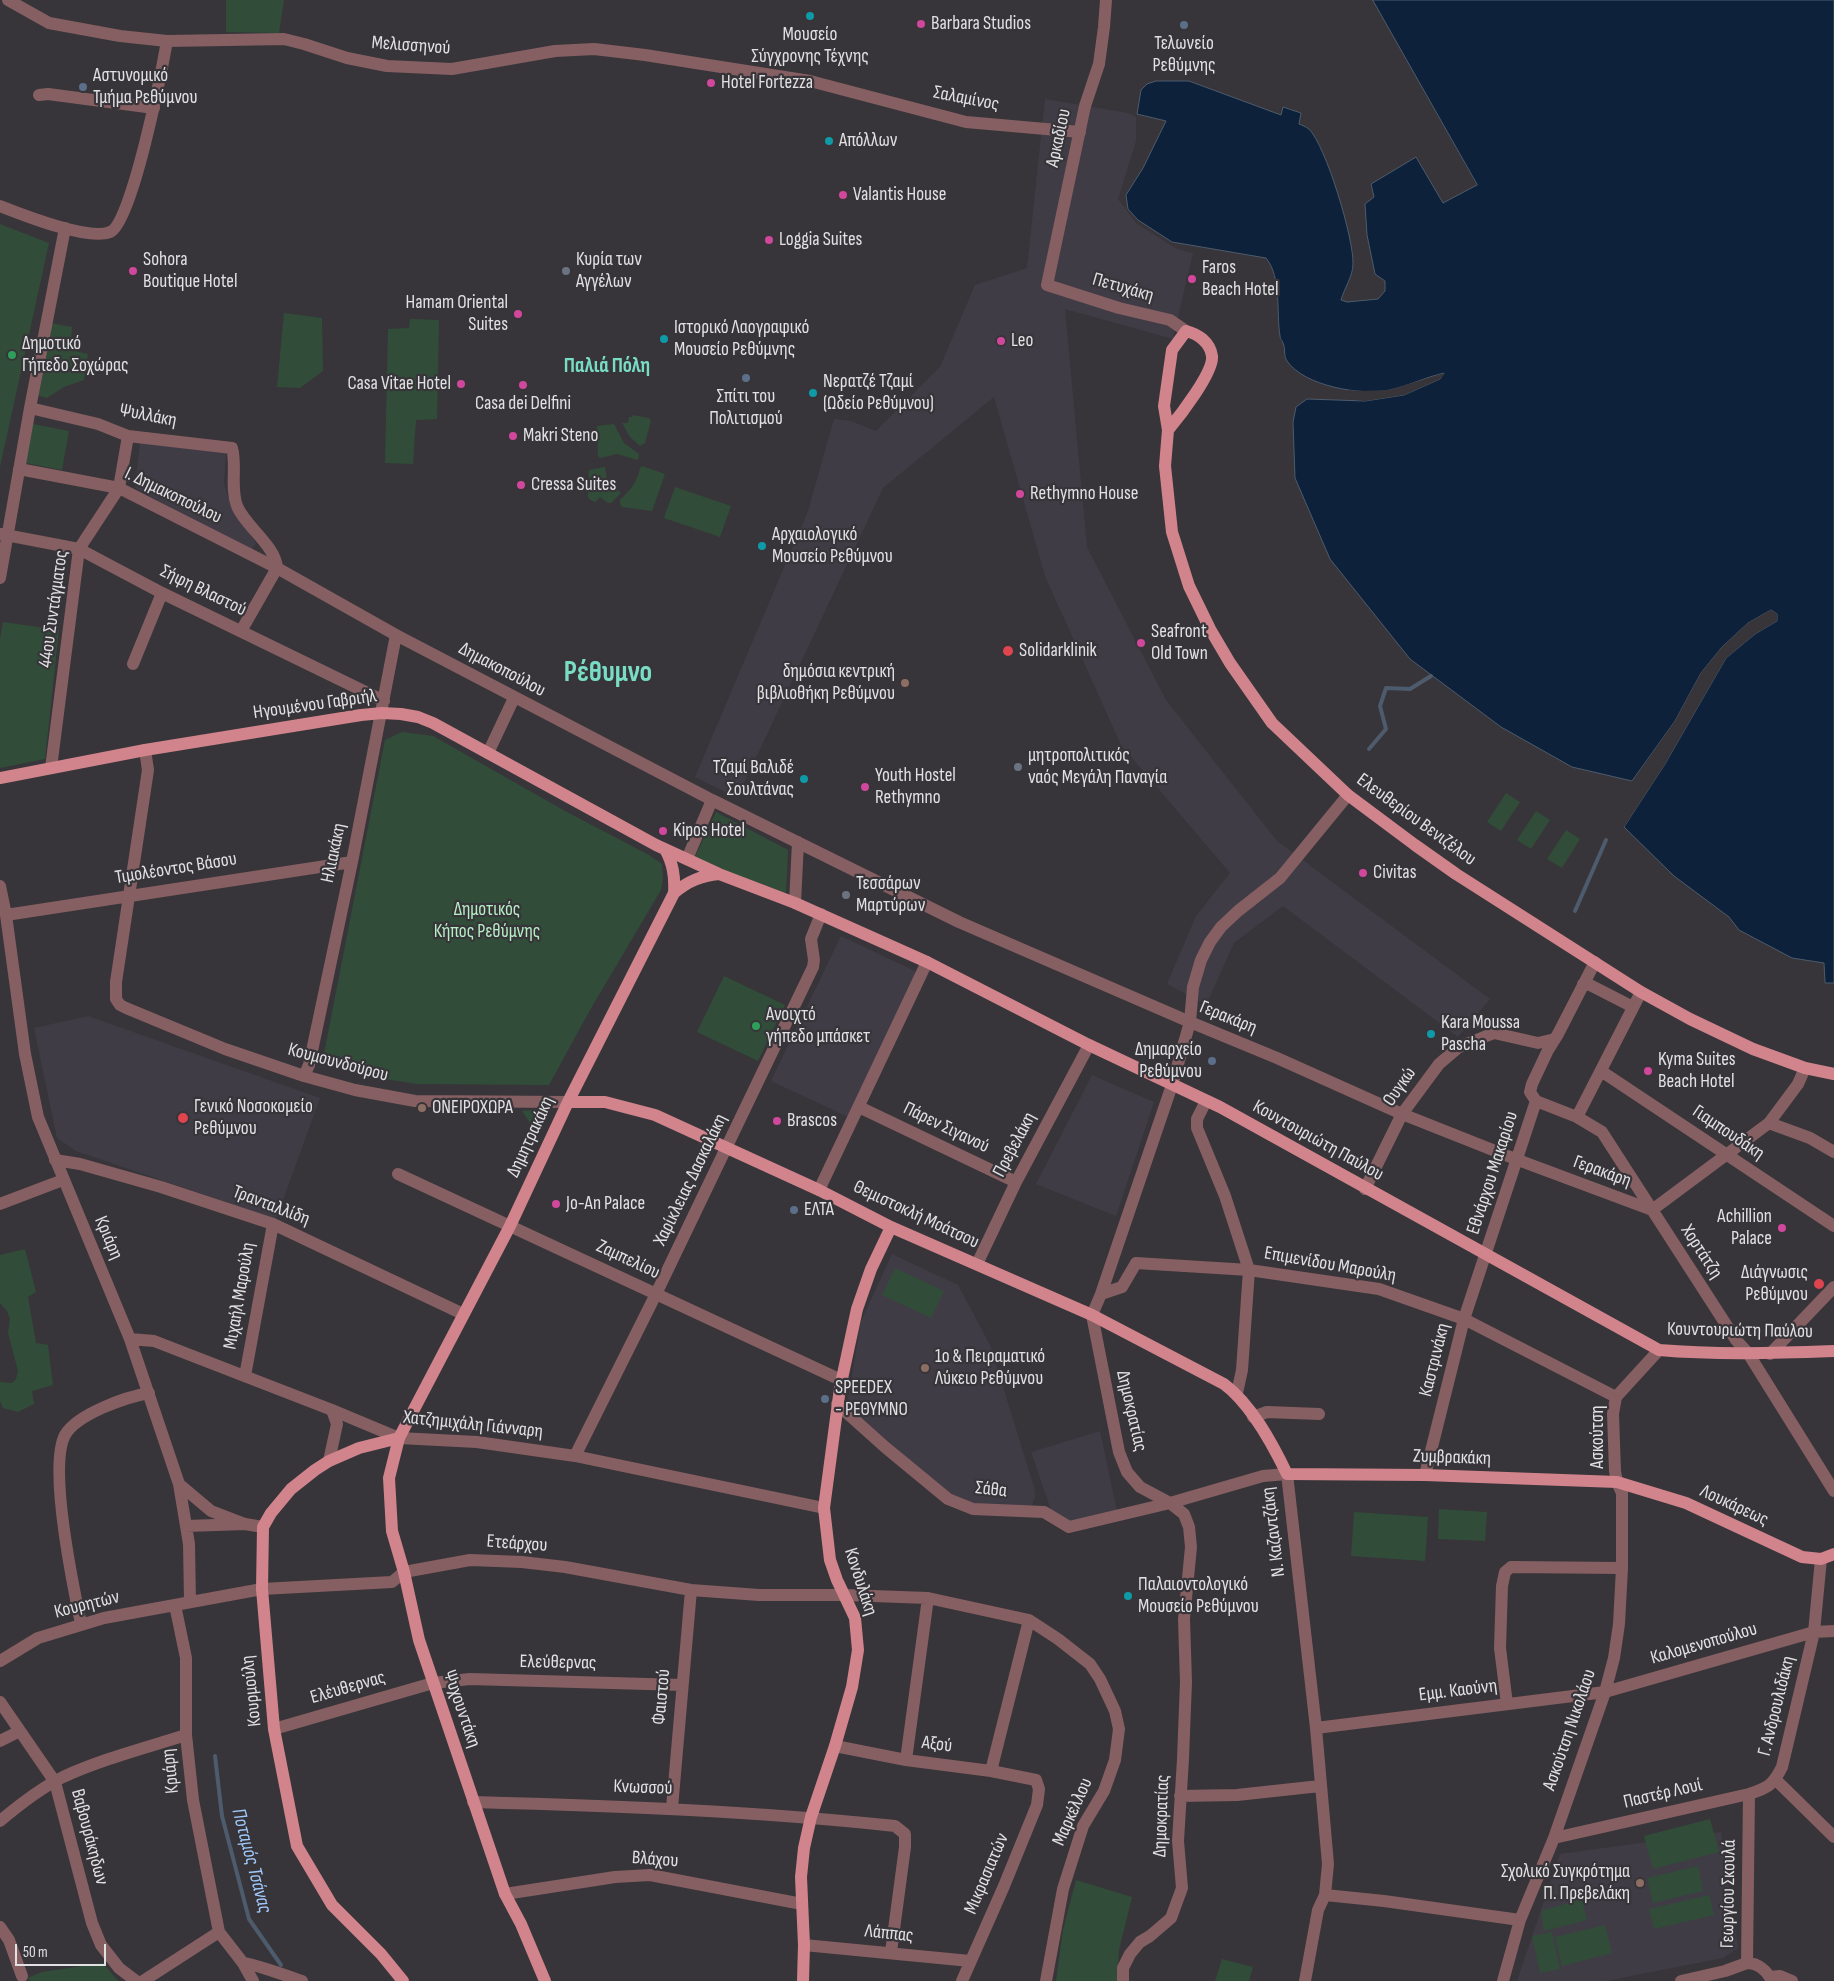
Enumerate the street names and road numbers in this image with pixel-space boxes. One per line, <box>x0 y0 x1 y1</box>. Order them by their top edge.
street label: Μελισσηνού <box>371 32 451 60</box>
street label: Σαλαμίνος <box>931 81 1001 117</box>
street label: Αρκαδίου <box>1042 107 1076 169</box>
street label: Πετυχάκη <box>1090 268 1156 308</box>
street label: Ψυλλάκη <box>117 399 179 433</box>
street label: Ι. Δημακοπούλου <box>121 463 225 529</box>
street label: 44ου Συντάγματος <box>34 549 74 669</box>
street label: Σήφη Βλαστού <box>156 560 250 622</box>
street label: Δημακοπούλου <box>455 638 549 702</box>
street label: Ηγουμένου Γαβριήλ <box>252 685 378 725</box>
street label: Ελευθερίου Βενιζέλου <box>1352 769 1480 871</box>
street label: Ηλιακάκη <box>317 821 351 885</box>
street label: Τιμολέοντος Βάσου <box>114 848 238 890</box>
street label: Γερακάρη <box>1196 996 1260 1040</box>
street label: Κουμουνδούρου <box>285 1039 391 1087</box>
street label: Ουγκώ <box>1378 1063 1422 1111</box>
street label: Δημητρακάκη <box>502 1093 560 1181</box>
street label: Κουντουριώτη Παύλου <box>1249 1096 1387 1186</box>
street label: Πάρεν Σιγανού <box>899 1097 993 1159</box>
street label: Γιαμπουδάκη <box>1688 1101 1768 1165</box>
street label: Πρεβελάκη <box>988 1109 1042 1181</box>
street label: Εθνάρχου Μακαρίου <box>1462 1109 1524 1237</box>
street label: Χαρίκλειας Δασκαλάκη <box>649 1110 733 1250</box>
street label: Γερακάρη <box>1570 1151 1634 1193</box>
street label: Θεμιστοκλή Μοάτσου <box>849 1176 983 1254</box>
street label: Τρανταλλίδη <box>229 1181 313 1231</box>
street label: Κριάρη <box>89 1213 127 1263</box>
street label: Χορτάτζη <box>1675 1221 1727 1283</box>
street label: Ζαμπελίου <box>593 1235 663 1285</box>
street label: Μιχαήλ Μαρούλη <box>219 1241 261 1351</box>
street label: Επιμενίδου Μαρούλη <box>1262 1242 1398 1288</box>
street label: Κουντουριώτη Παύλου <box>1667 1318 1813 1344</box>
street label: Καστρινάκη <box>1415 1321 1455 1399</box>
street label: Δημοκρατίας <box>1111 1368 1151 1454</box>
street label: Ασκούτση <box>1587 1405 1609 1469</box>
street label: Χατζημιχάλη Γιάνναρη <box>402 1406 544 1444</box>
street label: Ζυμβρακάκη <box>1413 1445 1491 1471</box>
street label: Σάθα <box>974 1477 1008 1503</box>
street label: Λουκάρεως <box>1696 1480 1772 1532</box>
street label: Ν. Καζαντζάκη <box>1257 1486 1291 1578</box>
street label: Ετεάρχου <box>486 1531 548 1557</box>
street label: Κονδυλάκη <box>838 1545 882 1619</box>
street label: Κουρητών <box>52 1586 122 1624</box>
street label: Καλομενοπούλου <box>1648 1618 1760 1670</box>
street label: Ελεύθερνας <box>519 1651 597 1675</box>
street label: Κουρμούλη <box>237 1654 267 1728</box>
street label: Γ. Ανδρουλιδάκη <box>1754 1654 1800 1758</box>
street label: Ελέυθερνας <box>308 1666 388 1710</box>
street label: Ασκούτση Νικολάου <box>1539 1666 1601 1794</box>
street label: Ψυχουντάκη <box>437 1667 485 1751</box>
street label: Φαιστού <box>648 1668 676 1726</box>
street label: Εμμ. Καούνη <box>1418 1675 1498 1707</box>
street label: Αξού <box>921 1732 953 1758</box>
street label: Κριάρη <box>157 1747 185 1795</box>
street label: Δημοκρατίας <box>1149 1774 1175 1858</box>
street label: Παστέρ Λουί <box>1621 1774 1705 1814</box>
street label: Μαρκέλλου <box>1048 1775 1098 1849</box>
street label: Κνωσσού <box>613 1776 673 1800</box>
street label: Βαβουράκηδων <box>65 1787 113 1887</box>
street label: Μικρασιατών <box>960 1830 1014 1918</box>
street label: Γεωργίου Σκουλά <box>1717 1840 1741 1948</box>
street label: Βλάχου <box>631 1847 679 1873</box>
street label: Λάππας <box>864 1920 914 1948</box>

